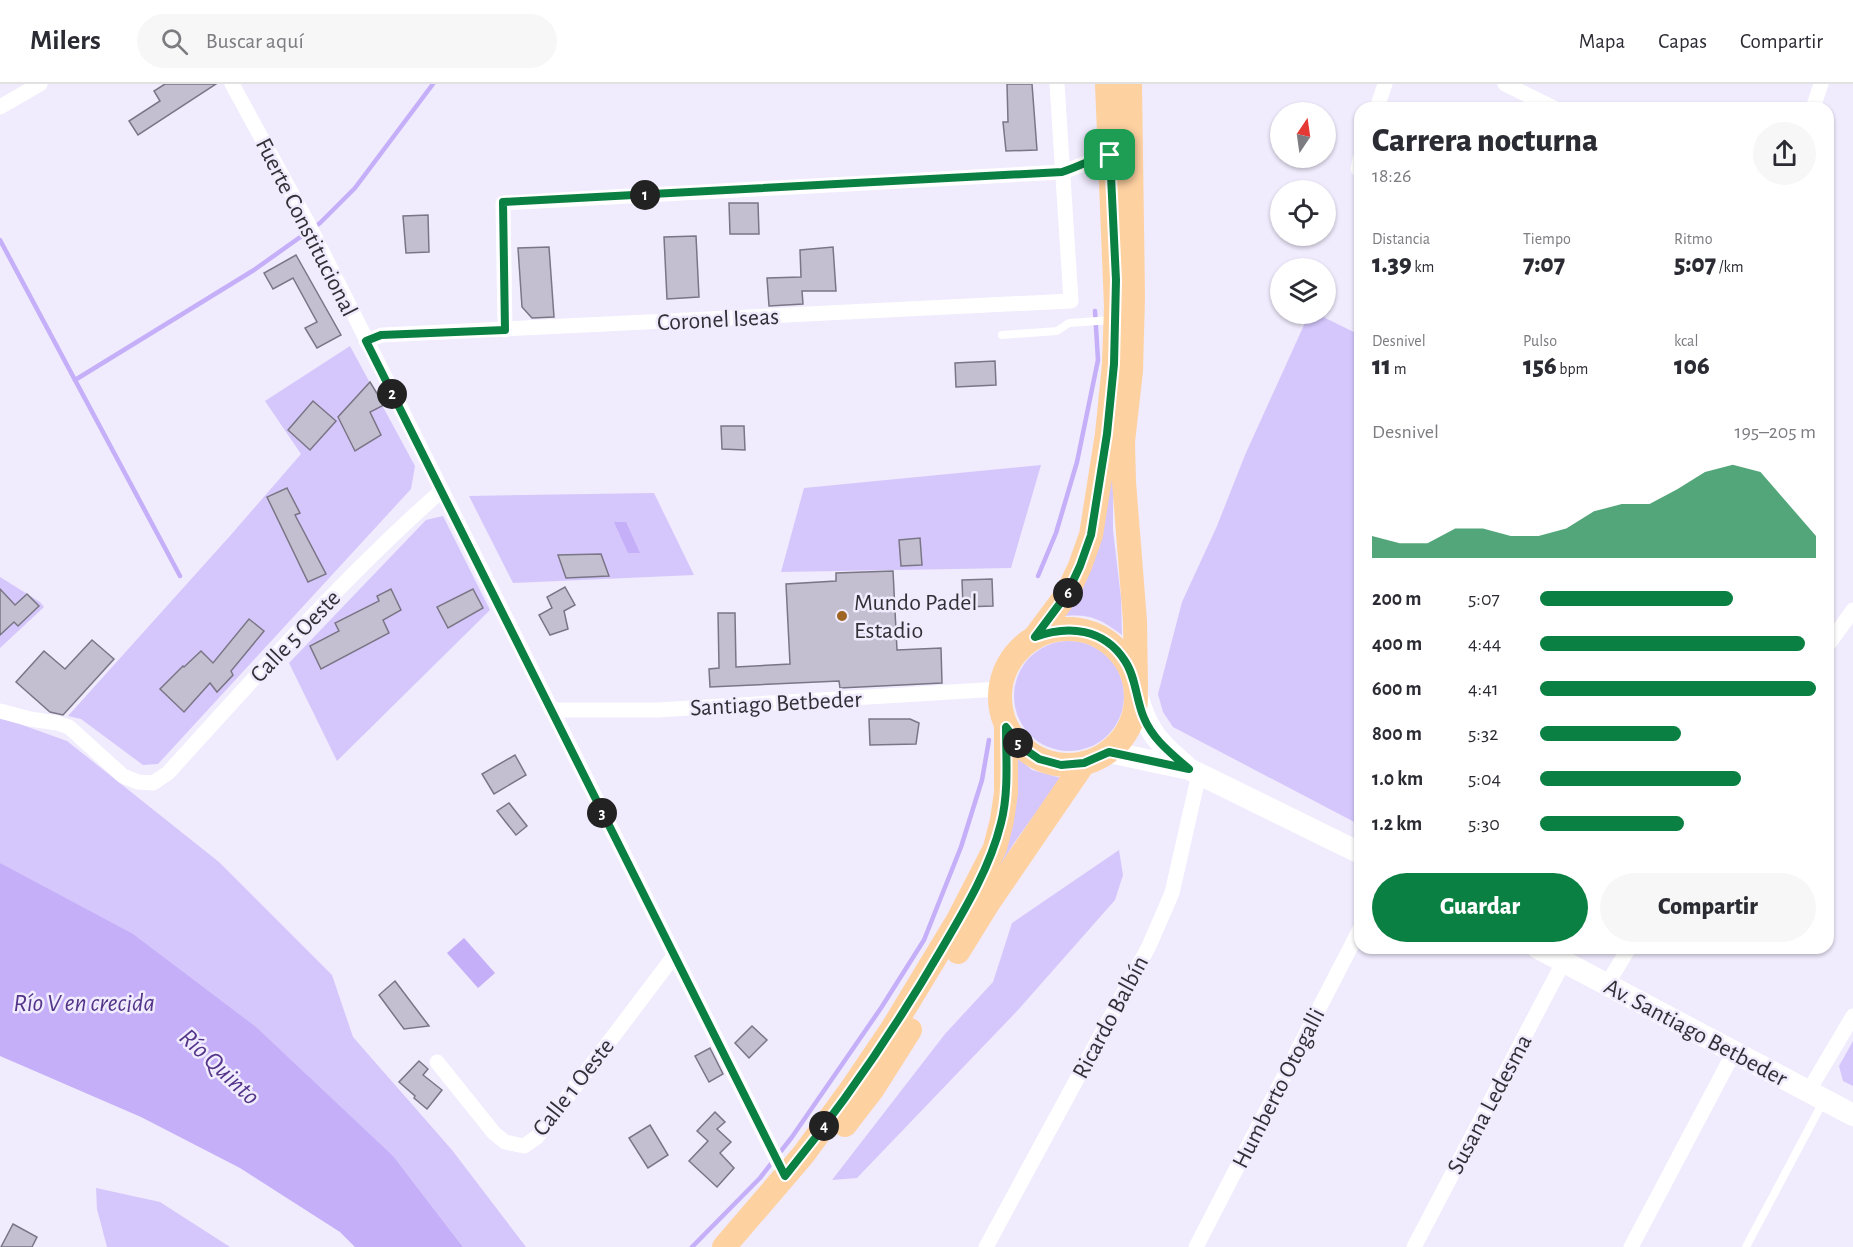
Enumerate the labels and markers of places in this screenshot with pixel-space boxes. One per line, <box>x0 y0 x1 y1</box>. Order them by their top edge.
pin <box>1084 129 1135 180</box>
pin: 1 <box>630 180 660 210</box>
pin: 2 <box>377 379 407 409</box>
pin: 6 <box>1053 578 1083 608</box>
place label: Mundo Padel Estadio <box>854 591 977 643</box>
marker: Mundo Padel Estadio <box>835 609 849 623</box>
pin: 5 <box>1003 728 1033 758</box>
pin: 3 <box>587 798 617 828</box>
pin: 4 <box>809 1111 839 1141</box>

